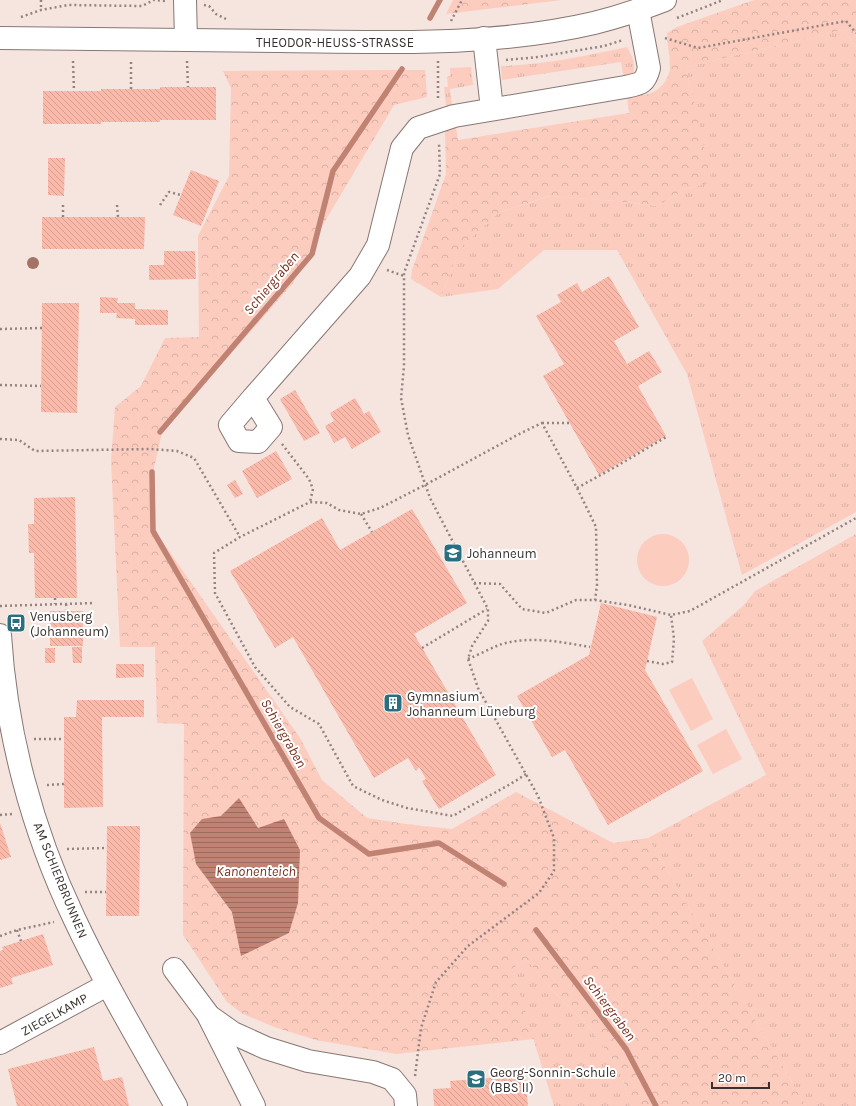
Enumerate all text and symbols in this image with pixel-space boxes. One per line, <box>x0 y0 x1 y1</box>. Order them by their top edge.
street label: THEODOR-HEUSS-STRASSE <box>256 35 414 50</box>
water label: Schiergraben <box>240 248 303 318</box>
school or university icon: Johanneum <box>442 542 464 564</box>
place label: Johanneum <box>467 546 537 561</box>
place label: Venusberg (Johanneum) <box>30 609 109 639</box>
bus stop icon: Venusberg (Johanneum) <box>5 612 27 634</box>
place label: Gymnasium Johanneum Lüneburg <box>407 689 536 719</box>
building icon: Gymnasium Johanneum Lüneburg <box>382 692 404 714</box>
water label: Schiergraben <box>257 696 310 771</box>
street label: AM SCHIERBRUNNEN <box>30 820 91 940</box>
water label: Kanonenteich <box>216 863 296 880</box>
water label: Schiergraben <box>580 972 640 1044</box>
street label: ZIEGELKAMP <box>18 990 90 1039</box>
scale bar <box>712 1064 769 1090</box>
place label: Georg-Sonnin-Schule (BBS II) <box>490 1065 616 1095</box>
school or university icon: Georg-Sonnin-Schule (BBS II) <box>465 1068 487 1090</box>
text: 20 m <box>718 1071 746 1085</box>

